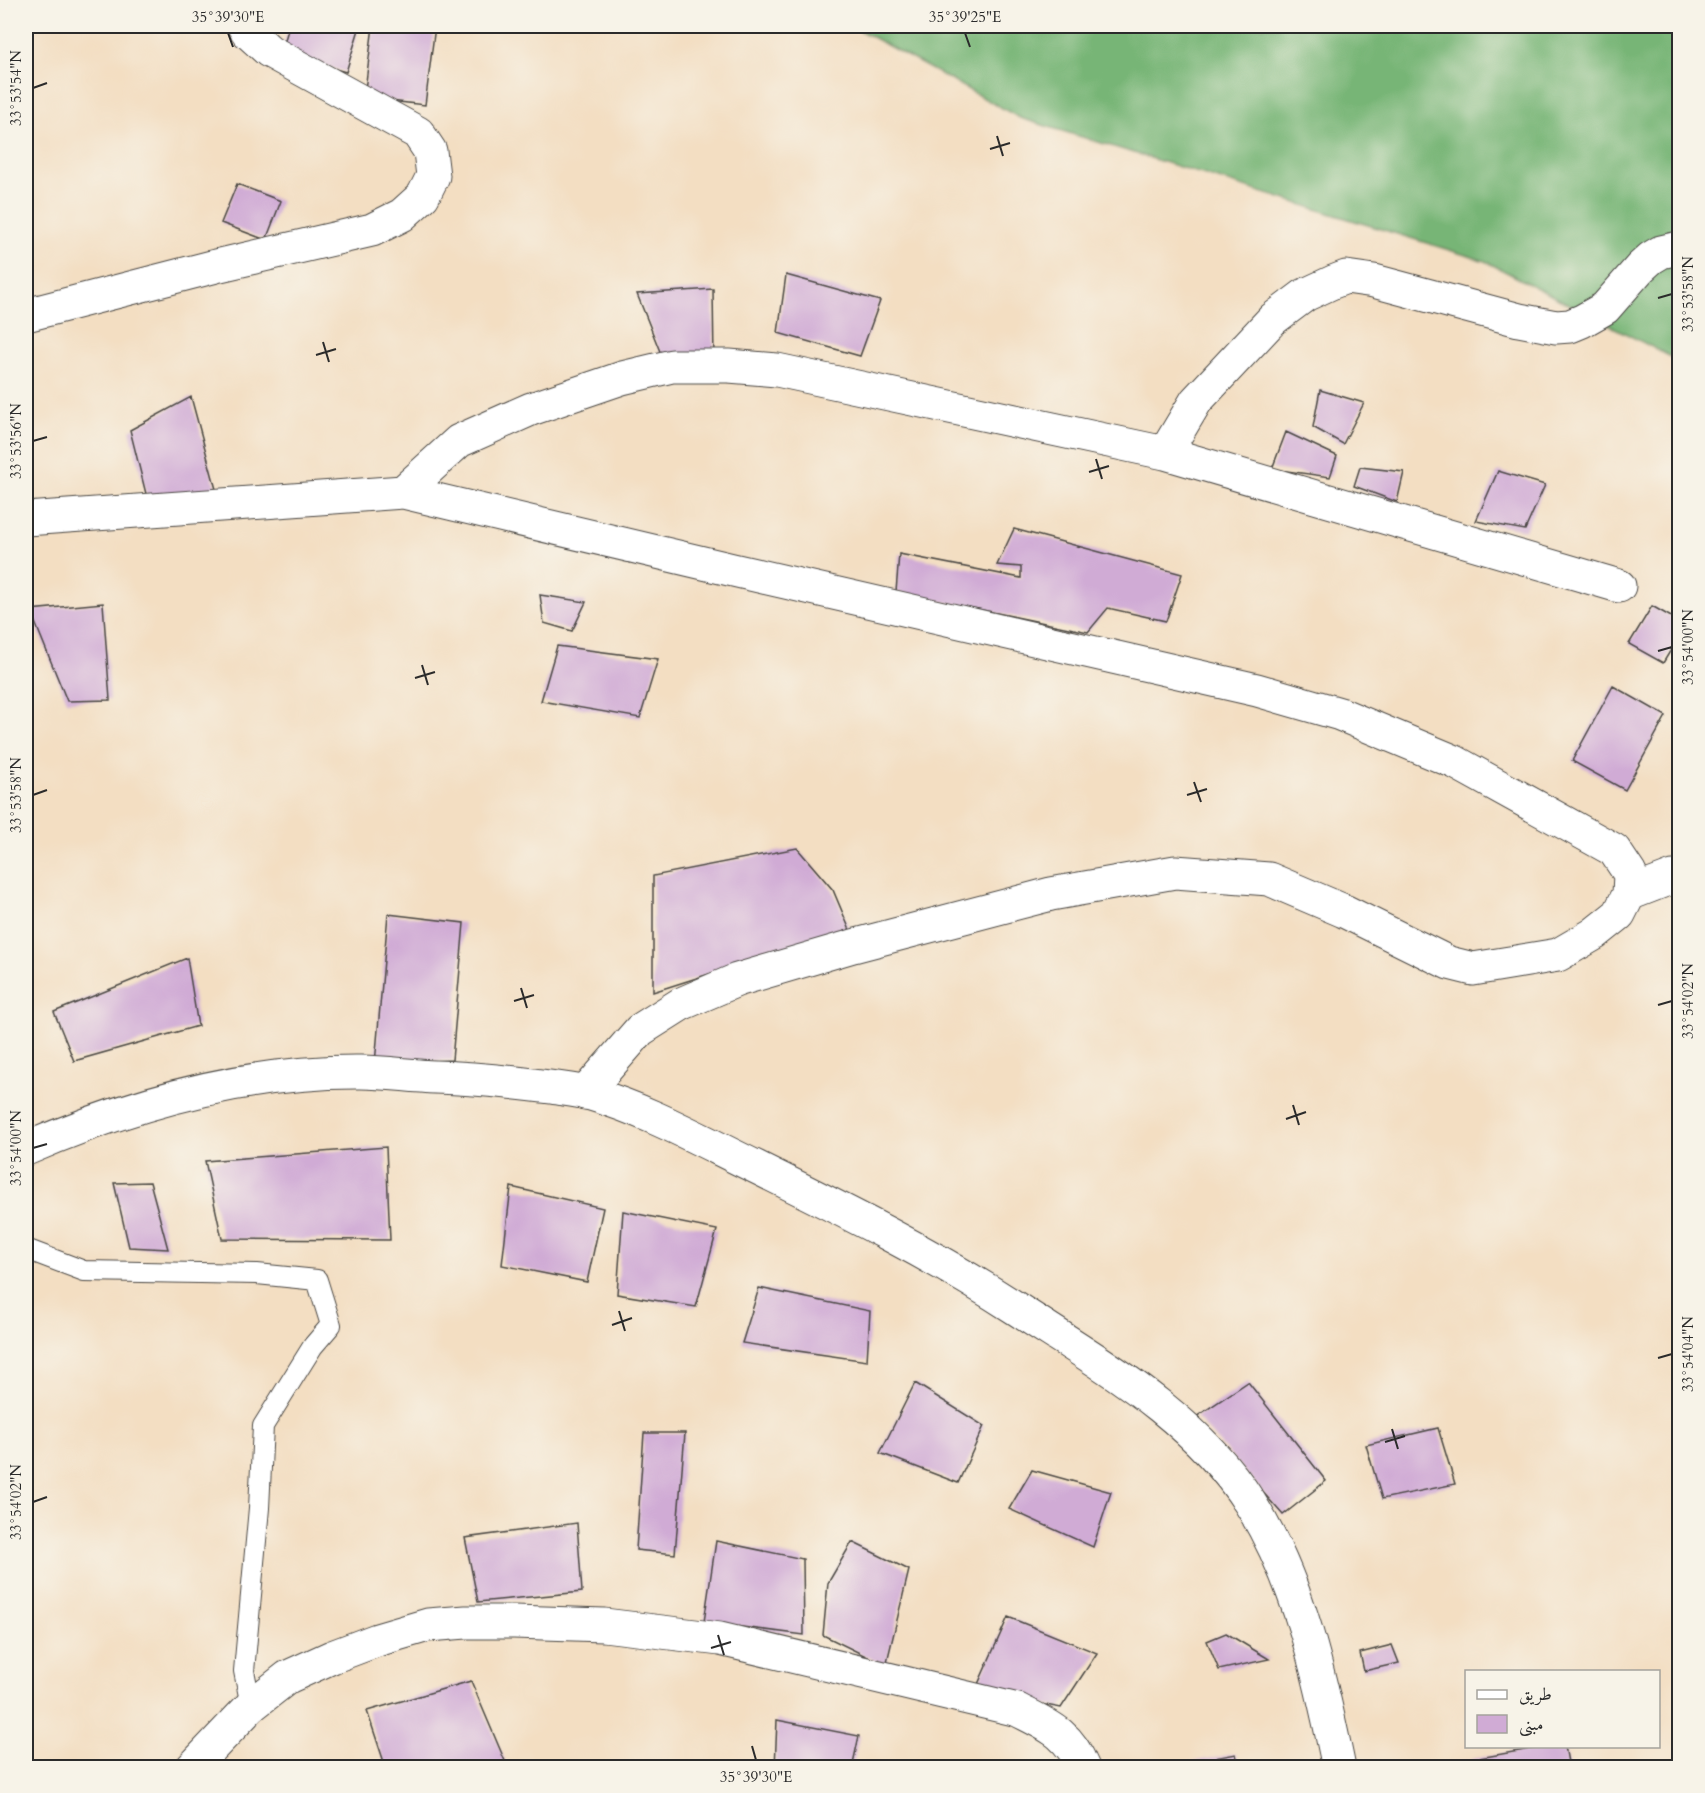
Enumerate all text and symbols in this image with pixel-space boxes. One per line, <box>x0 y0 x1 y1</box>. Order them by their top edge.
text: 35°39'30"E <box>192 7 264 27</box>
text: 35°39'25"E <box>929 7 1001 27</box>
text: 33°53'54"N <box>6 50 26 126</box>
text: 33°53'58"N <box>1678 256 1698 332</box>
text: 33°53'56"N <box>6 403 26 479</box>
text: 33°54'00"N <box>1678 609 1698 685</box>
text: 33°53'58"N <box>6 757 26 833</box>
text: 33°54'02"N <box>1678 963 1698 1039</box>
text: 33°54'00"N <box>6 1110 26 1186</box>
text: 33°54'04"N <box>1678 1316 1698 1392</box>
text: 33°54'02"N <box>6 1464 26 1540</box>
legend <box>1465 1670 1660 1748</box>
text: طريق <box>1519 1682 1552 1707</box>
text: مبنى <box>1519 1712 1544 1737</box>
text: 35°39'30"E <box>720 1767 792 1787</box>

